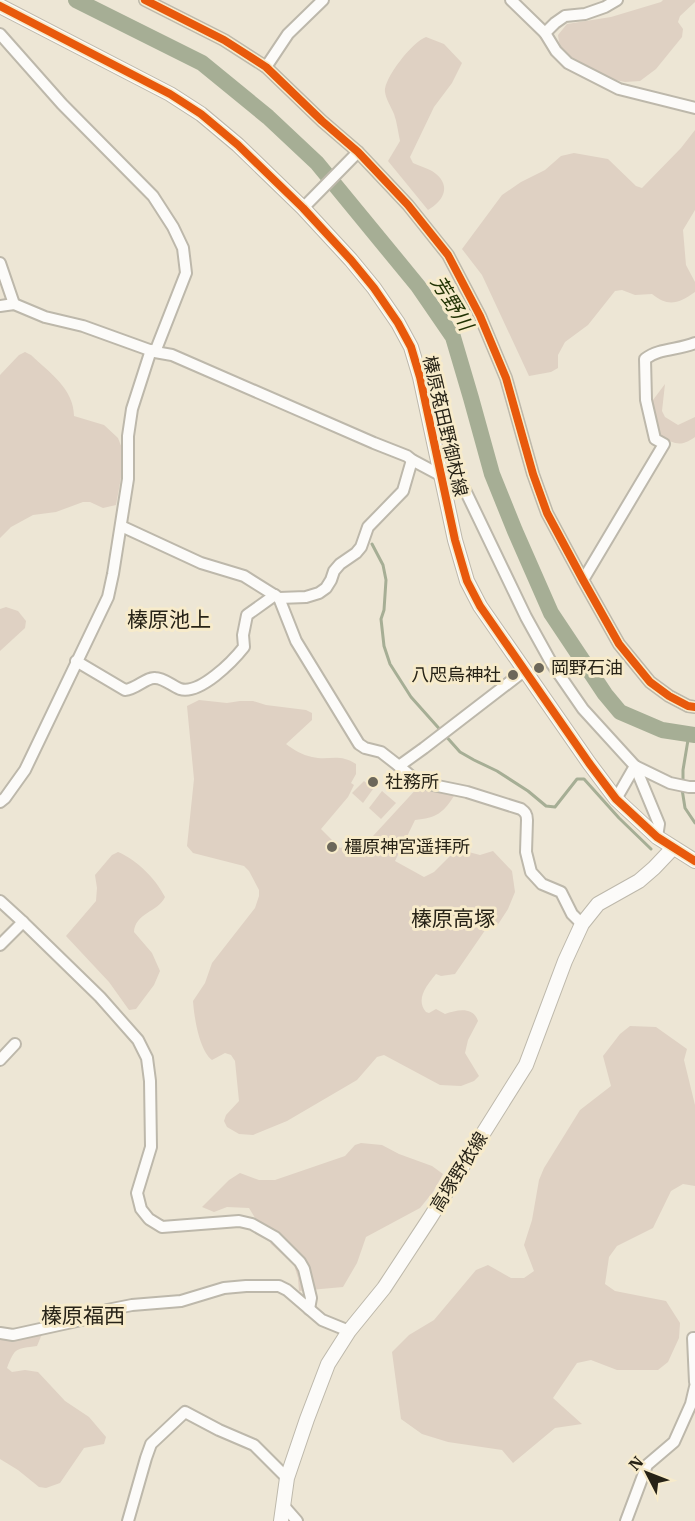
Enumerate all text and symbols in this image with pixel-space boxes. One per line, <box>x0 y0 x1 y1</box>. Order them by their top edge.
water label: 芳野川 <box>425 270 481 337</box>
street label: 榛原菟田野御杖線 <box>418 353 473 499</box>
district label: 榛原池上 <box>127 605 211 633</box>
place label: 岡野石油 <box>551 656 623 679</box>
marker: 岡野石油 <box>532 661 546 675</box>
place label: 八咫烏神社 <box>411 663 501 686</box>
marker: 八咫烏神社 <box>506 668 520 682</box>
place label: 社務所 <box>385 770 439 793</box>
marker: 社務所 <box>366 775 380 789</box>
place label: 橿原神宮遥拝所 <box>344 835 470 858</box>
marker: 橿原神宮遥拝所 <box>325 840 339 854</box>
district label: 榛原高塚 <box>411 904 495 932</box>
street label: 高塚野依線 <box>425 1127 492 1216</box>
district label: 榛原福西 <box>41 1301 125 1329</box>
north arrow <box>617 1443 677 1503</box>
text: N <box>624 1452 648 1474</box>

